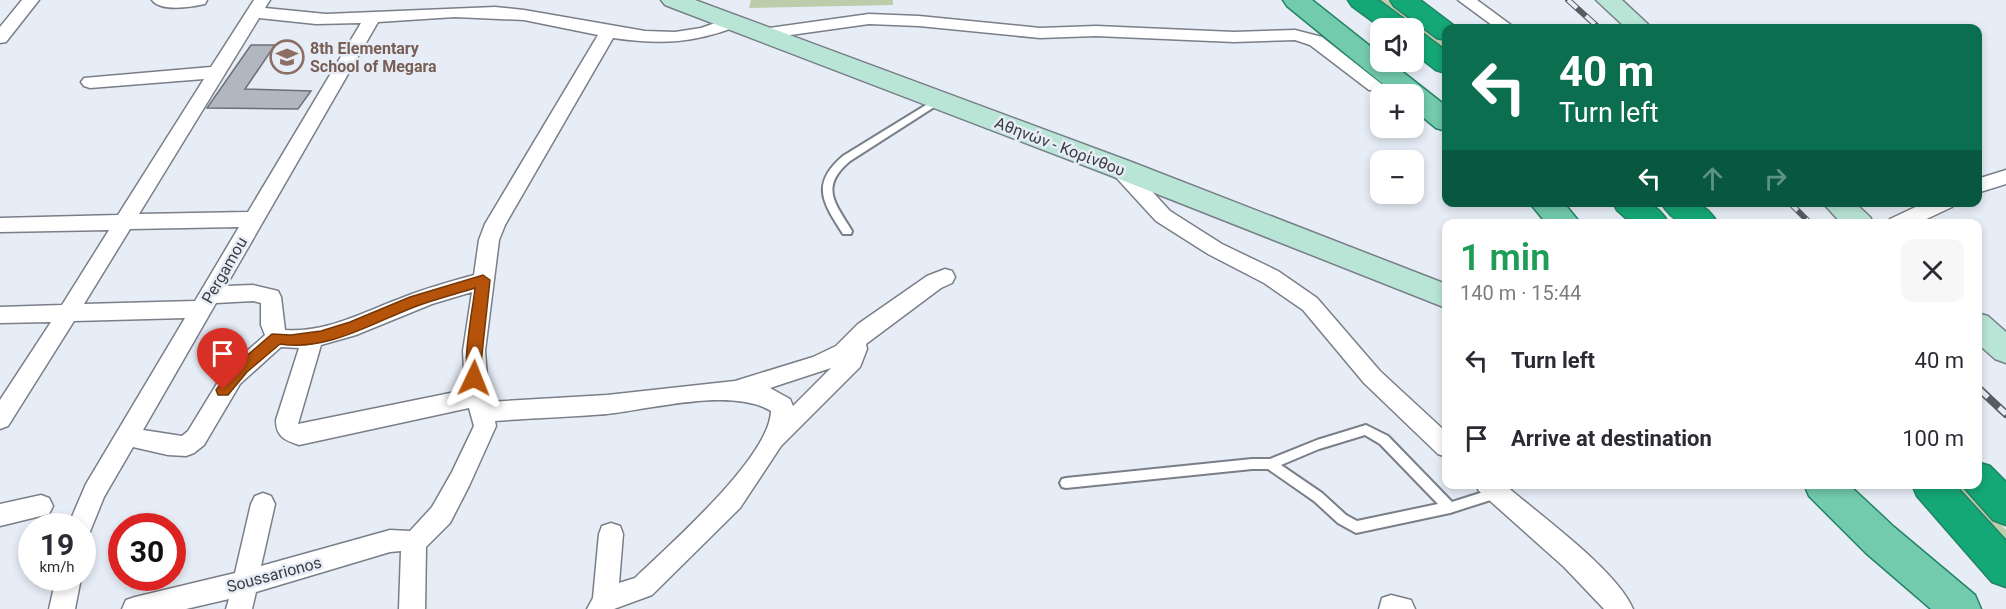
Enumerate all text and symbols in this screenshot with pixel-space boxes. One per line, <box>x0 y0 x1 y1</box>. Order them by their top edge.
map controls <box>1370 18 1424 204</box>
button: sound <box>1370 18 1424 72</box>
school or university icon: 8th Elementary School of Megara <box>269 39 305 75</box>
place label: 8th Elementary School of Megara <box>310 39 437 76</box>
text: 40 m <box>1559 47 1654 96</box>
icon: left <box>1460 48 1538 126</box>
button: + <box>1370 84 1424 138</box>
text: Turn left <box>1559 97 1659 129</box>
street label: Αθηνών - Κορίνθου <box>992 113 1127 180</box>
button: − <box>1370 150 1424 204</box>
icon: left <box>1633 162 1666 195</box>
icon: ahead <box>1696 162 1729 195</box>
icon: right <box>1759 162 1792 195</box>
street label: Pergamou <box>198 234 251 307</box>
text: 1 min <box>1460 237 1550 279</box>
button: close <box>1901 239 1964 302</box>
text: 140 m · 15:44 <box>1460 281 1581 305</box>
pin <box>197 328 248 390</box>
icon: arrive <box>206 337 239 370</box>
icon: left <box>1460 344 1493 377</box>
position arrow <box>442 346 506 410</box>
text: Turn left <box>1511 348 1595 373</box>
text: 40 m <box>1915 348 1964 373</box>
icon: arrive <box>1460 422 1493 455</box>
text: Arrive at destination <box>1511 426 1712 451</box>
text: 100 m <box>1902 426 1964 451</box>
speed limit sign: 30 <box>108 513 186 591</box>
text: 19 <box>40 527 74 562</box>
street label: Soussarionos <box>225 553 324 596</box>
text: km/h <box>39 558 75 576</box>

